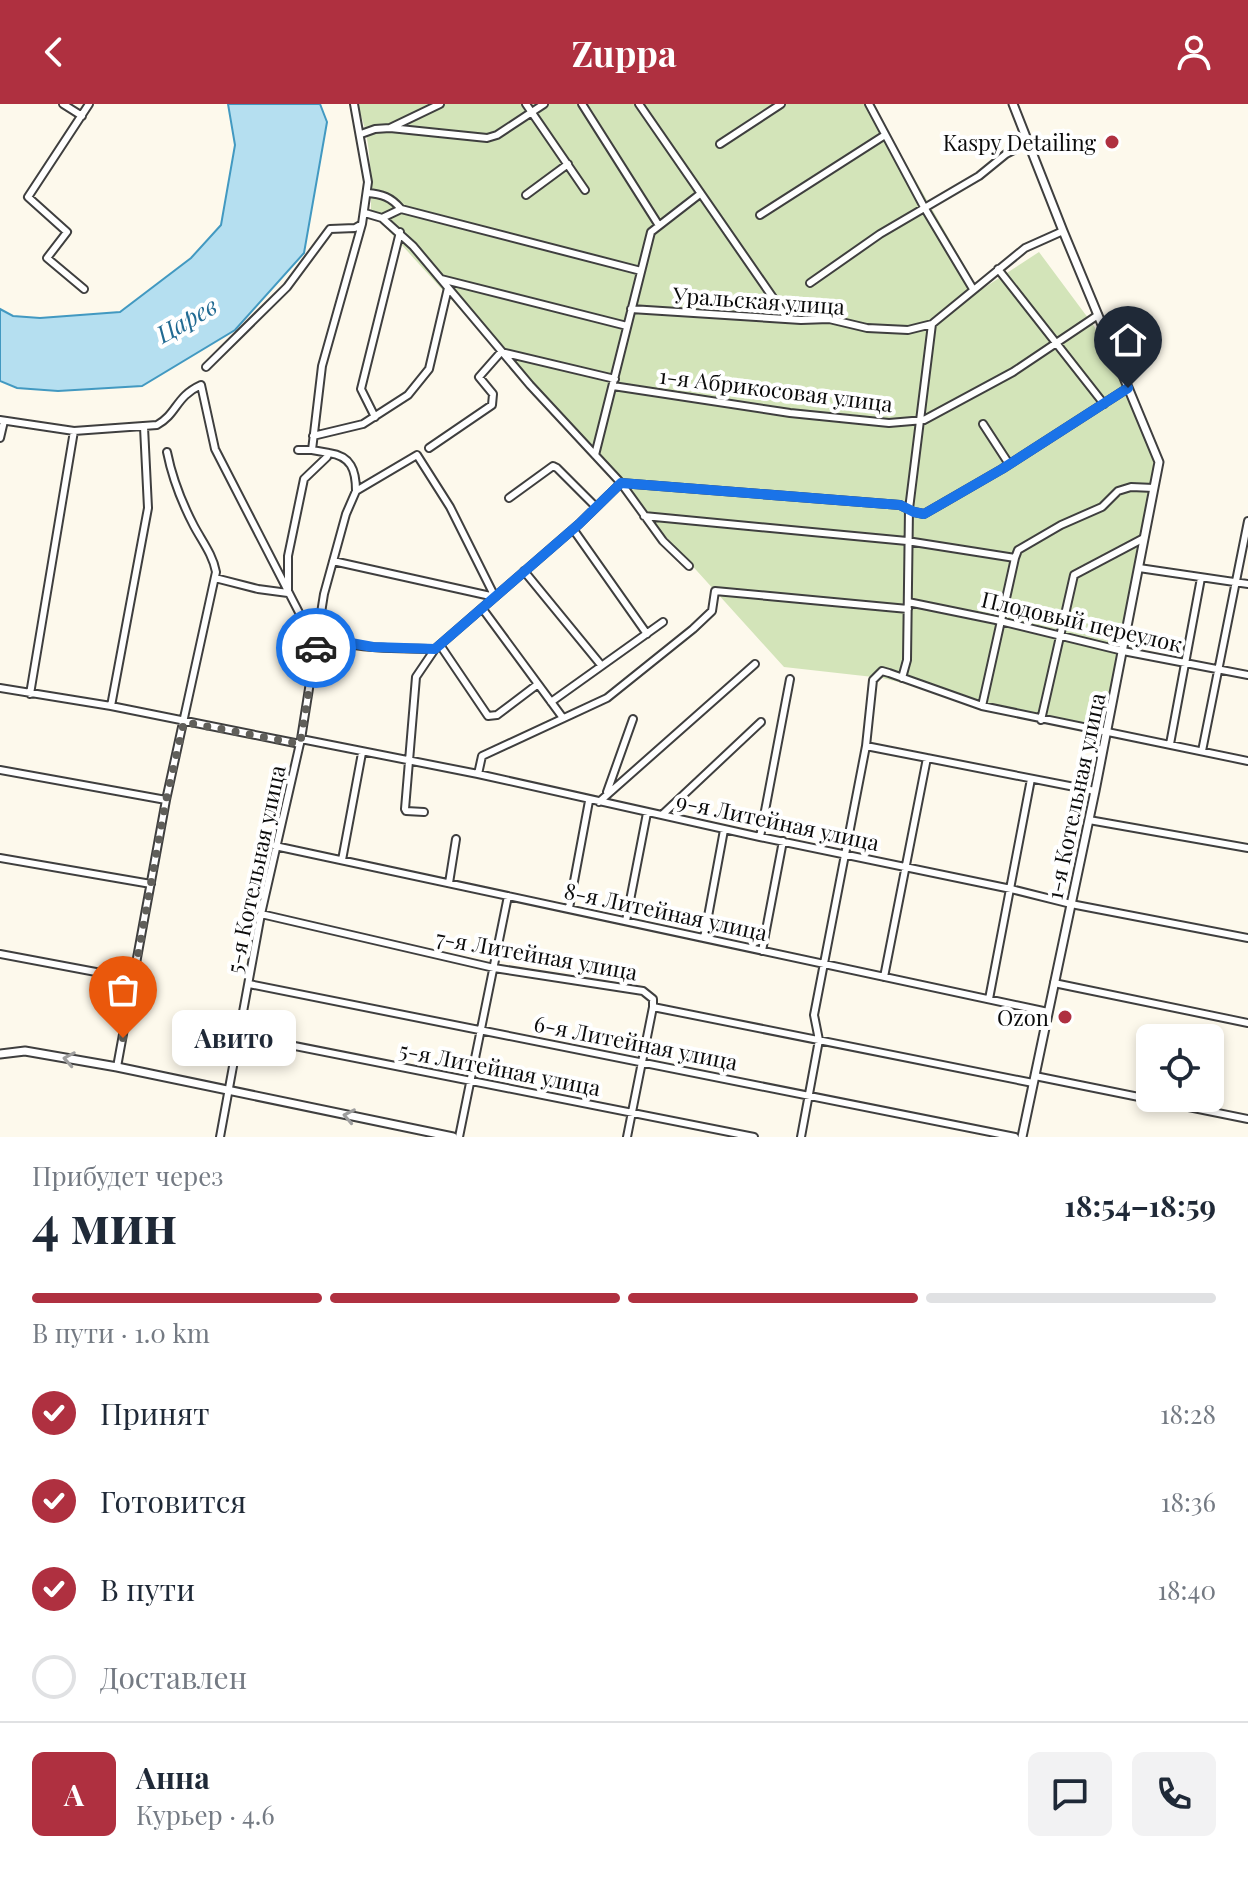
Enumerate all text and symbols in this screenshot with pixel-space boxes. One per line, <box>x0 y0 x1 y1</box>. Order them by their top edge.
text: Zuppa <box>571 28 677 76</box>
icon: back <box>32 30 76 74</box>
icon: person <box>1172 30 1216 74</box>
place label: Kaspy Detailing <box>943 127 1096 157</box>
marker: Kaspy Detailing <box>1103 133 1121 151</box>
street label: Уральская улица <box>671 279 846 321</box>
water label: Царев <box>149 289 223 350</box>
pin <box>1094 306 1162 388</box>
icon: home <box>1106 318 1150 362</box>
street label: 1-я Абрикосовая улица <box>657 360 895 418</box>
street label: Плодовый переулок <box>979 583 1186 659</box>
courier <box>276 608 356 688</box>
icon: car <box>294 626 338 670</box>
street label: 1-я Котельная улица <box>1038 690 1112 902</box>
street label: 5-я Котельная улица <box>218 762 292 976</box>
street label: 9-я Литейная улица <box>674 785 882 857</box>
street label: 8-я Литейная улица <box>562 875 770 947</box>
street label: 7-я Литейная улица <box>434 922 640 986</box>
pin <box>89 956 157 1038</box>
icon: bag <box>101 968 145 1012</box>
place label: Ozon <box>997 1002 1049 1032</box>
street label: 6-я Литейная улица <box>532 1008 740 1076</box>
marker: Ozon <box>1056 1008 1074 1026</box>
callout: Авито <box>171 1010 295 1066</box>
text: Авито <box>194 1020 274 1055</box>
map controls <box>1136 1024 1224 1112</box>
button: locate <box>1136 1024 1224 1112</box>
street label: 5-я Литейная улица <box>397 1034 603 1102</box>
one-way arrow <box>63 1051 76 1068</box>
one-way arrow <box>343 1108 356 1125</box>
text: Прибудет через <box>32 1158 224 1193</box>
text: 18:54–18:59 <box>1064 1185 1216 1225</box>
text: 4 мин <box>32 1188 177 1257</box>
text: В пути · 1.0 km <box>32 1315 210 1350</box>
icon: check <box>32 1391 76 1435</box>
text: Принят <box>100 1393 210 1433</box>
text: 18:28 <box>1160 1396 1216 1431</box>
icon: check <box>32 1479 76 1523</box>
text: Готовится <box>100 1481 246 1521</box>
text: 18:36 <box>1161 1484 1216 1519</box>
icon: check <box>32 1567 76 1611</box>
text: В пути <box>100 1569 195 1609</box>
text: 18:40 <box>1157 1572 1216 1607</box>
text: Доставлен <box>100 1657 247 1697</box>
button: chat <box>1028 1752 1112 1836</box>
button: phone <box>1132 1752 1216 1836</box>
text: Анна <box>136 1757 210 1797</box>
text: А <box>64 1774 84 1814</box>
text: Курьер · 4.6 <box>136 1797 275 1832</box>

